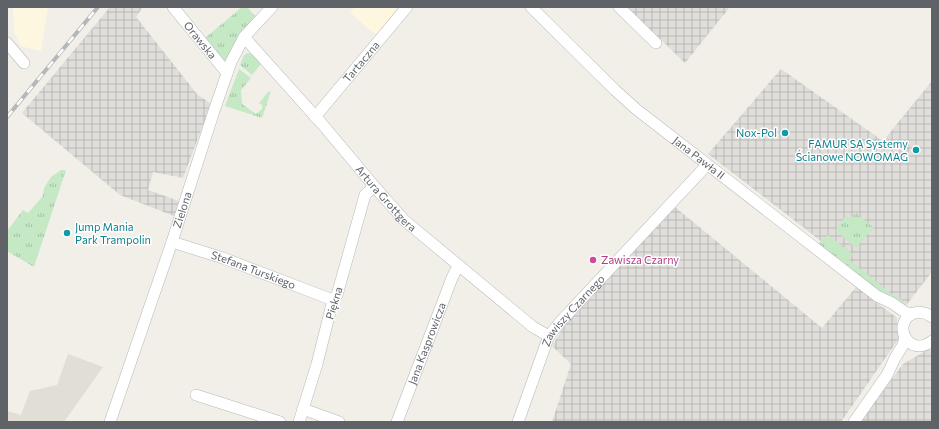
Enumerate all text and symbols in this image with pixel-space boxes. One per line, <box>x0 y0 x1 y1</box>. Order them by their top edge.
street label: Orawska <box>182 19 220 61</box>
street label: Tartaczna <box>340 38 382 85</box>
place label: Nox-Pol <box>736 126 777 139</box>
marker: Nox-Pol <box>780 128 790 138</box>
street label: Jana Pawła II <box>670 133 728 181</box>
place label: FAMUR SA Systemy Ścianowe NOWOMAG <box>796 137 908 163</box>
marker: FAMUR SA Systemy Ścianowe NOWOMAG <box>911 145 921 155</box>
street label: Artura Grottgera <box>353 162 419 234</box>
street label: Zielona <box>170 190 194 230</box>
place label: Jump Mania Park Trampolin <box>75 220 151 246</box>
marker: Jump Mania Park Trampolin <box>62 228 72 238</box>
street label: Stefana Turskiego <box>210 248 298 291</box>
place label: Zawisza Czarny <box>601 253 679 266</box>
marker: Zawisza Czarny <box>588 255 598 265</box>
street label: Zawiszy Czarnego <box>539 272 607 348</box>
street label: Piękna <box>322 285 345 321</box>
street label: Jana Kasprowicza <box>405 300 448 387</box>

